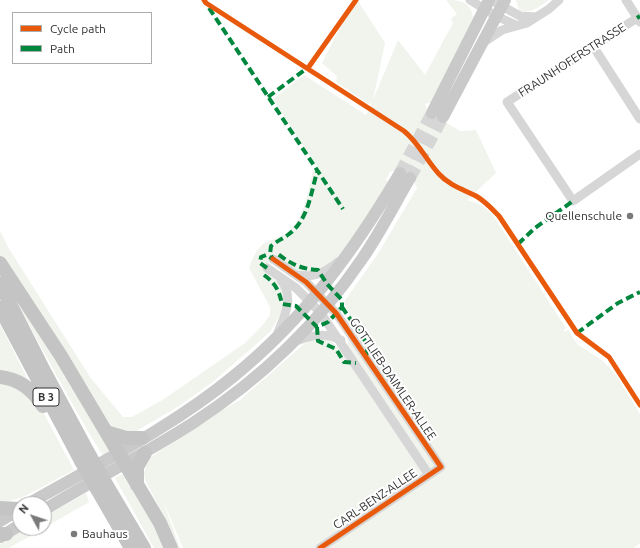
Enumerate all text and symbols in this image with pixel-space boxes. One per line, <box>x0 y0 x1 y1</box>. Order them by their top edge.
legend <box>12 12 152 64</box>
street label: FRAUNHOFERSTRASSE <box>516 20 628 100</box>
text: Cycle path <box>50 22 106 35</box>
text: Path <box>50 42 75 55</box>
place label: Quellenschule <box>545 209 622 223</box>
marker: Quellenschule <box>625 211 635 221</box>
street label: GOTTLIEB-DAIMLER-ALLEE <box>347 315 439 443</box>
road number: B 3 <box>33 388 59 406</box>
street label: CARL-BENZ-ALLEE <box>330 466 420 532</box>
north arrow <box>12 496 52 536</box>
text: N <box>16 502 31 516</box>
place label: Bauhaus <box>82 527 128 541</box>
marker: Bauhaus <box>69 529 79 539</box>

